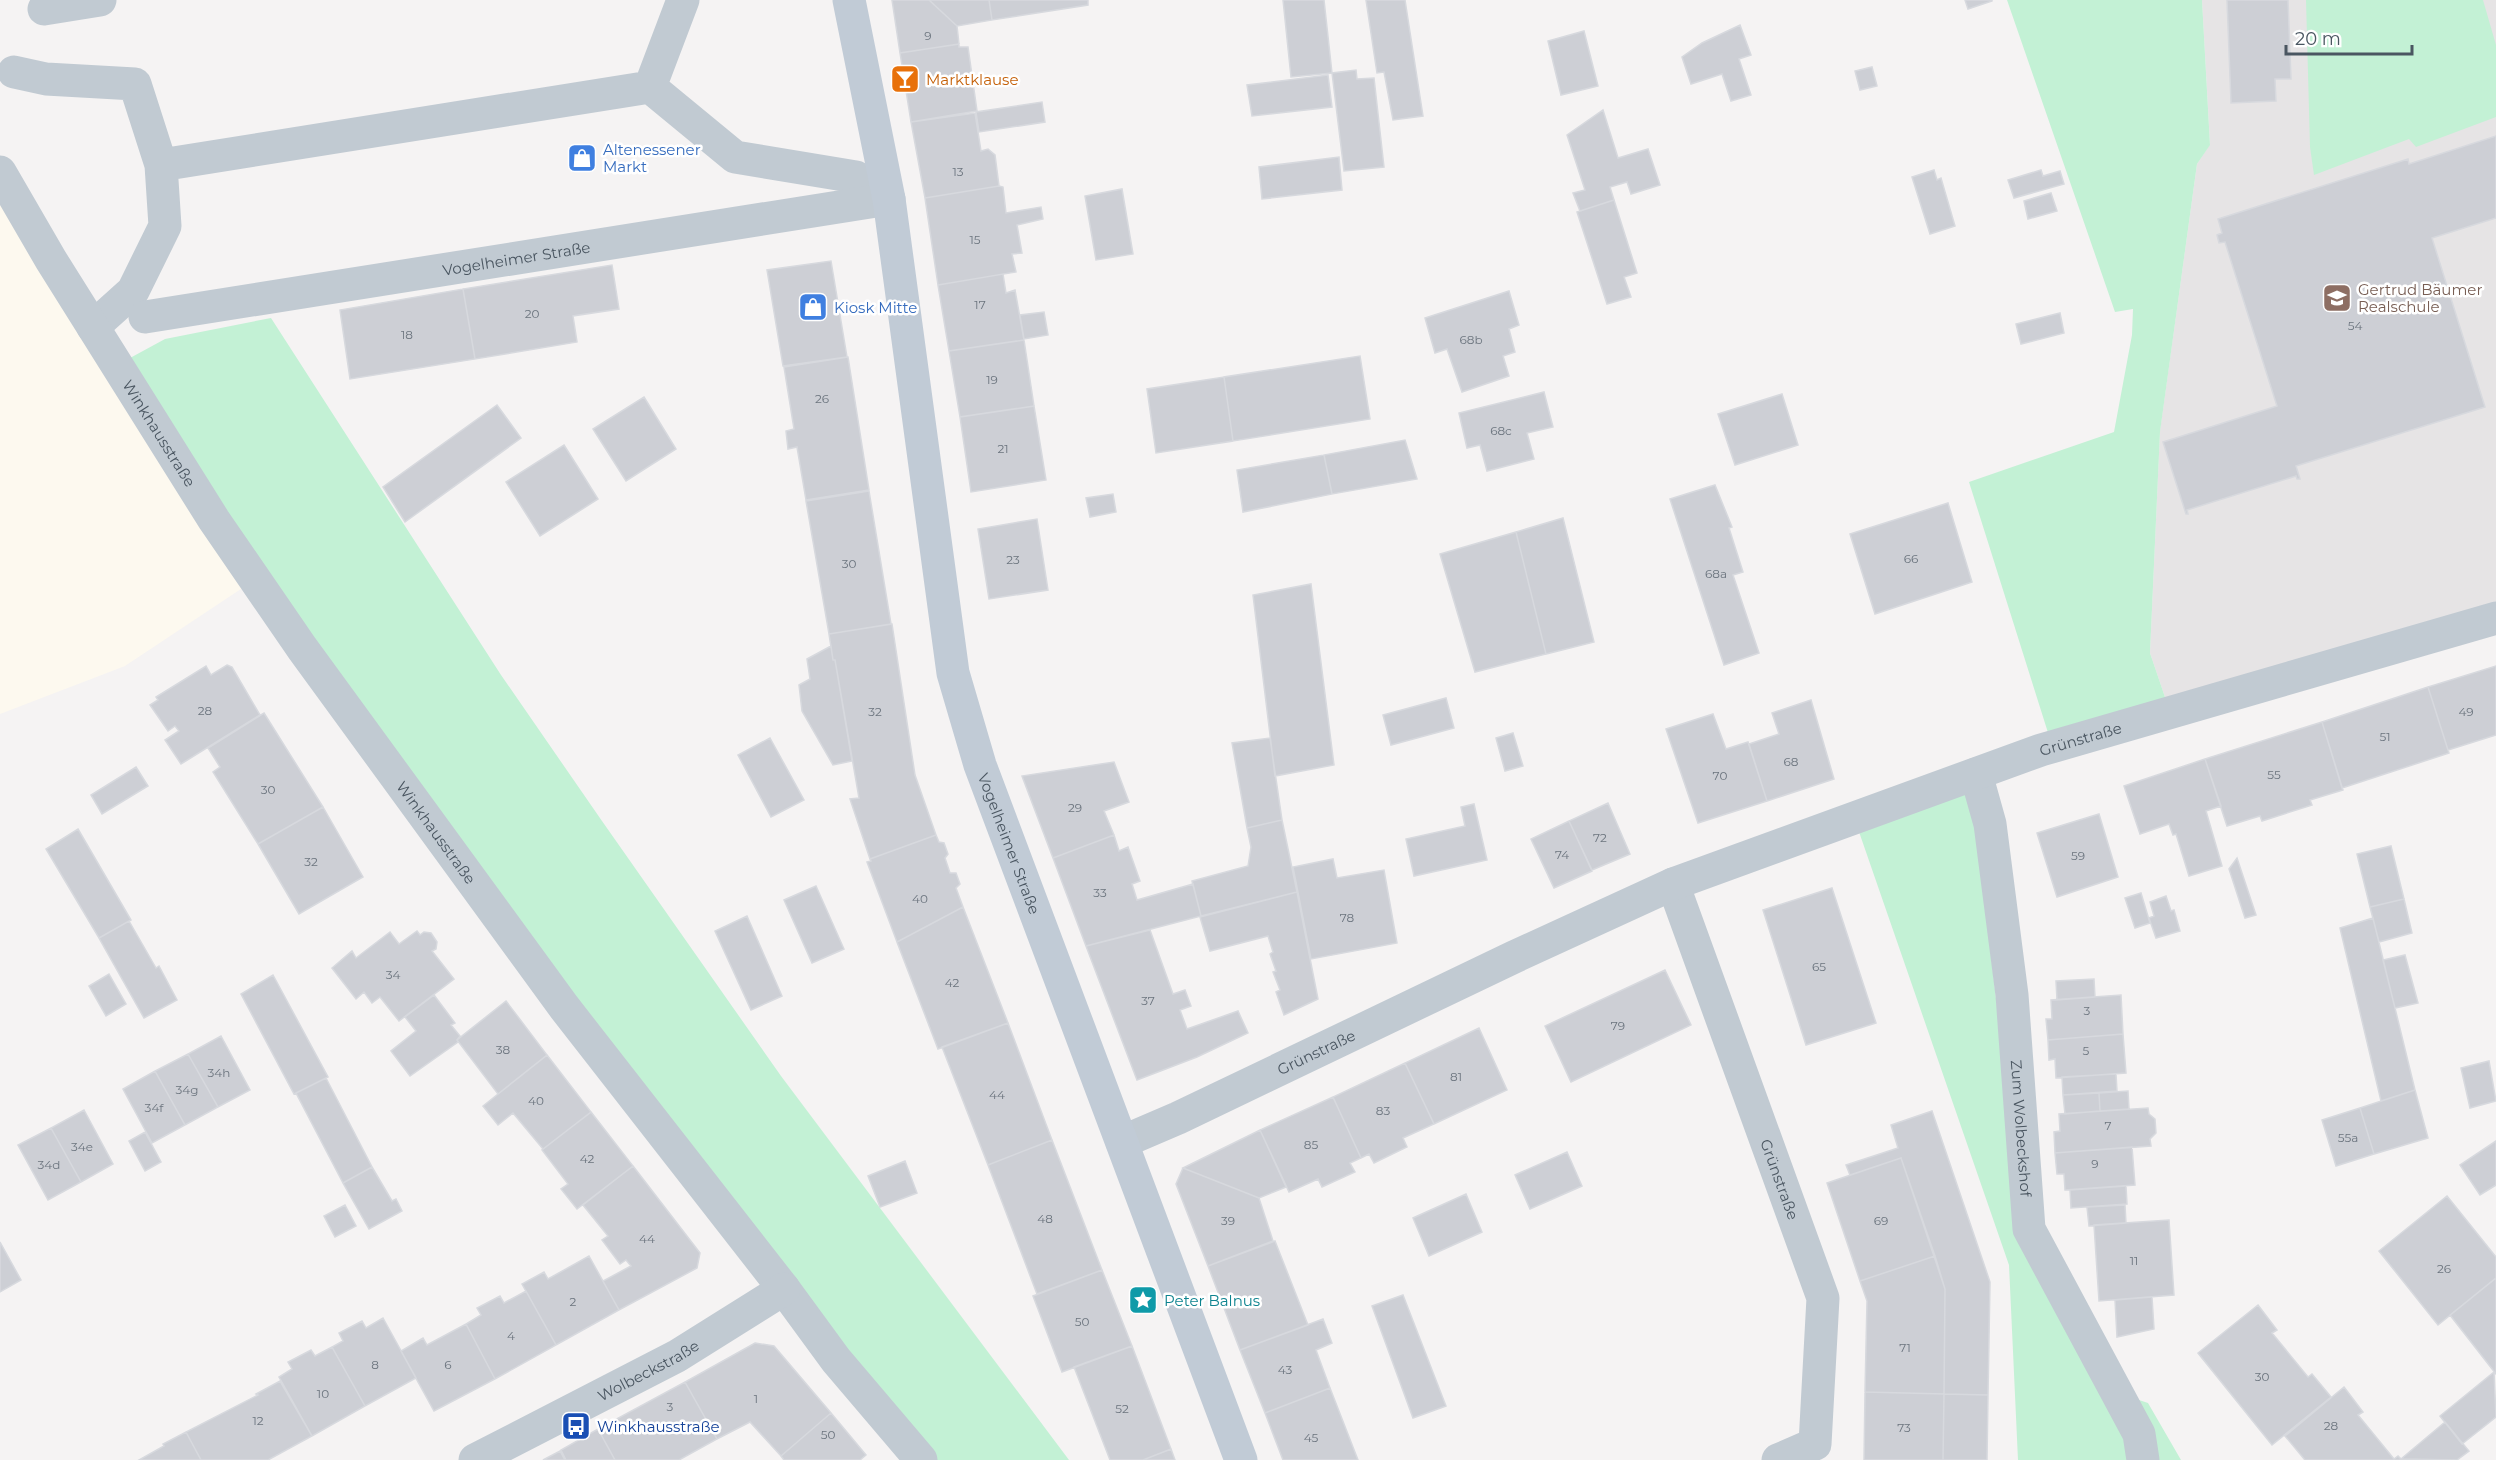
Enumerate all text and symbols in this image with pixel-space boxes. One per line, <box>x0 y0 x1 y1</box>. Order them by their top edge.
scale bar <box>2286 18 2412 56</box>
house number: 9 <box>924 28 932 43</box>
text: 20 m <box>2295 28 2341 50</box>
bar icon: Marktklause <box>889 63 921 95</box>
place label: Marktklause <box>926 70 1018 89</box>
place label: Altenessener Markt <box>603 140 701 176</box>
shop icon: Altenessener Markt <box>566 142 598 174</box>
house number: 13 <box>952 164 964 179</box>
house number: 15 <box>969 232 981 247</box>
street label: Vogelheimer Straße <box>441 237 592 279</box>
place label: Gertrud Bäumer Realschule <box>2358 280 2482 316</box>
school or university icon: Gertrud Bäumer Realschule <box>2321 282 2353 314</box>
shop icon: Kiosk Mitte <box>797 291 829 323</box>
house number: 17 <box>974 297 986 312</box>
place label: Kiosk Mitte <box>834 298 917 317</box>
house number: 20 <box>525 306 539 321</box>
house number: 54 <box>2348 318 2362 333</box>
house number: 18 <box>401 327 413 342</box>
house number: 68b <box>1459 332 1483 347</box>
house number: 19 <box>986 372 998 387</box>
street label: Winkhausstraße <box>119 376 200 490</box>
house number: 26 <box>815 391 829 406</box>
house number: 68c <box>1490 423 1512 438</box>
house number: 21 <box>997 441 1009 456</box>
house number: 66 <box>1904 551 1918 566</box>
house number: 23 <box>1006 552 1020 567</box>
house number: 30 <box>842 556 856 571</box>
house number: 68a <box>1705 566 1727 581</box>
house number: 28 <box>198 703 213 718</box>
house number: 32 <box>868 704 882 719</box>
house number: 49 <box>2458 704 2474 719</box>
street label: Grünstraße <box>2037 718 2124 760</box>
house number: 51 <box>2379 729 2391 744</box>
house number: 68 <box>1784 754 1799 769</box>
house number: 55 <box>2267 767 2281 782</box>
house number: 70 <box>1713 768 1727 783</box>
street label: Vogelheimer Straße <box>974 770 1045 917</box>
street label: Winkhausstraße <box>393 777 480 887</box>
house number: 30 <box>261 782 275 797</box>
house number: 29 <box>1068 800 1082 815</box>
house number: 72 <box>1593 830 1607 845</box>
house number: 74 <box>1555 847 1569 862</box>
house number: 59 <box>2071 848 2085 863</box>
house number: 32 <box>304 854 318 869</box>
house number: 33 <box>1093 885 1107 900</box>
house number: 40 <box>912 891 928 906</box>
house number: 78 <box>1340 910 1355 925</box>
house number: 65 <box>1812 959 1826 974</box>
house number: 34 <box>386 967 400 982</box>
house number: 42 <box>945 975 960 990</box>
house number: 37 <box>1141 993 1155 1008</box>
house number: 3 <box>2084 1003 2091 1018</box>
house number: 79 <box>1611 1018 1625 1033</box>
street label: Grünstraße <box>1274 1025 1358 1079</box>
house number: 38 <box>496 1042 511 1057</box>
house number: 5 <box>2083 1043 2090 1058</box>
street label: Zum Wolbeckshof <box>2007 1059 2036 1198</box>
house number: 34h <box>208 1065 230 1080</box>
house number: 81 <box>1450 1069 1462 1084</box>
house number: 34g <box>175 1082 199 1097</box>
house number: 44 <box>989 1087 1005 1102</box>
house number: 40 <box>528 1093 544 1108</box>
house number: 34f <box>145 1100 164 1115</box>
house number: 83 <box>1376 1103 1390 1118</box>
house number: 7 <box>2104 1118 2112 1133</box>
house number: 55a <box>2338 1130 2358 1145</box>
street label: Grünstraße <box>1757 1136 1803 1222</box>
house number: 85 <box>1304 1137 1318 1152</box>
house number: 34e <box>71 1139 93 1154</box>
house number: 42 <box>580 1151 595 1166</box>
house number: 9 <box>2091 1156 2099 1171</box>
house number: 34d <box>38 1157 60 1172</box>
house number: 48 <box>1037 1211 1053 1226</box>
house number: 39 <box>1221 1213 1235 1228</box>
house number: 69 <box>1874 1213 1888 1228</box>
house number: 44 <box>639 1231 655 1246</box>
house number: 11 <box>2130 1253 2138 1268</box>
house number: 26 <box>2437 1261 2451 1276</box>
place icon: Peter Balnus <box>1127 1284 1159 1316</box>
place label: Peter Balnus <box>1164 1291 1260 1310</box>
house number: 2 <box>570 1294 577 1309</box>
house number: 50 <box>1075 1314 1089 1329</box>
house number: 4 <box>507 1328 515 1343</box>
street label: Wolbeckstraße <box>594 1335 702 1405</box>
house number: 71 <box>1899 1340 1911 1355</box>
house number: 8 <box>371 1357 379 1372</box>
house number: 6 <box>444 1357 452 1372</box>
house number: 43 <box>1278 1362 1292 1377</box>
house number: 30 <box>2255 1369 2269 1384</box>
house number: 10 <box>317 1386 329 1401</box>
house number: 1 <box>754 1391 758 1406</box>
house number: 3 <box>667 1399 674 1414</box>
house number: 52 <box>1115 1401 1129 1416</box>
bus stop icon: Winkhausstraße <box>560 1410 592 1442</box>
house number: 12 <box>252 1413 264 1428</box>
place label: Winkhausstraße <box>597 1417 720 1436</box>
house number: 28 <box>2324 1418 2339 1433</box>
house number: 73 <box>1897 1420 1911 1435</box>
house number: 50 <box>821 1427 835 1442</box>
house number: 45 <box>1304 1430 1319 1445</box>

